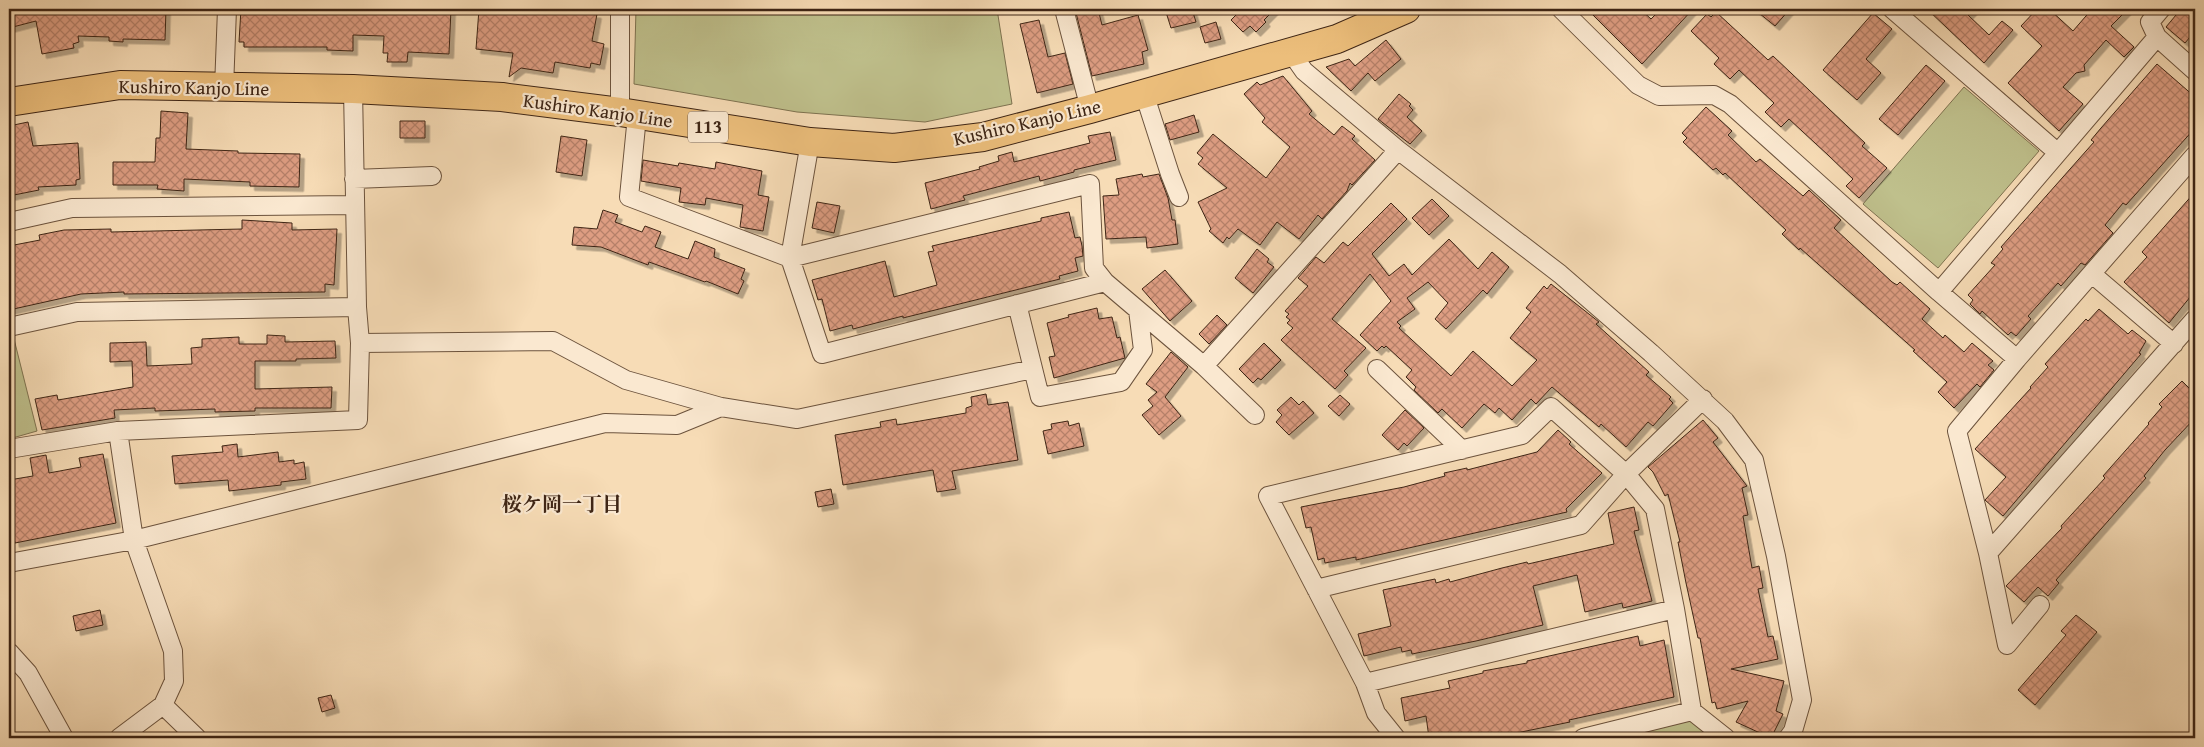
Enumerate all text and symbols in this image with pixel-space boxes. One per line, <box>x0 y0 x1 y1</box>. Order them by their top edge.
street label: Kushiro Kanjo Line <box>118 72 270 102</box>
street label: Kushiro Kanjo Line <box>522 86 675 134</box>
street label: Kushiro Kanjo Line <box>951 91 1104 153</box>
road number: 113 <box>688 111 728 142</box>
district label: 桜ケ岡一丁目 <box>502 489 622 518</box>

